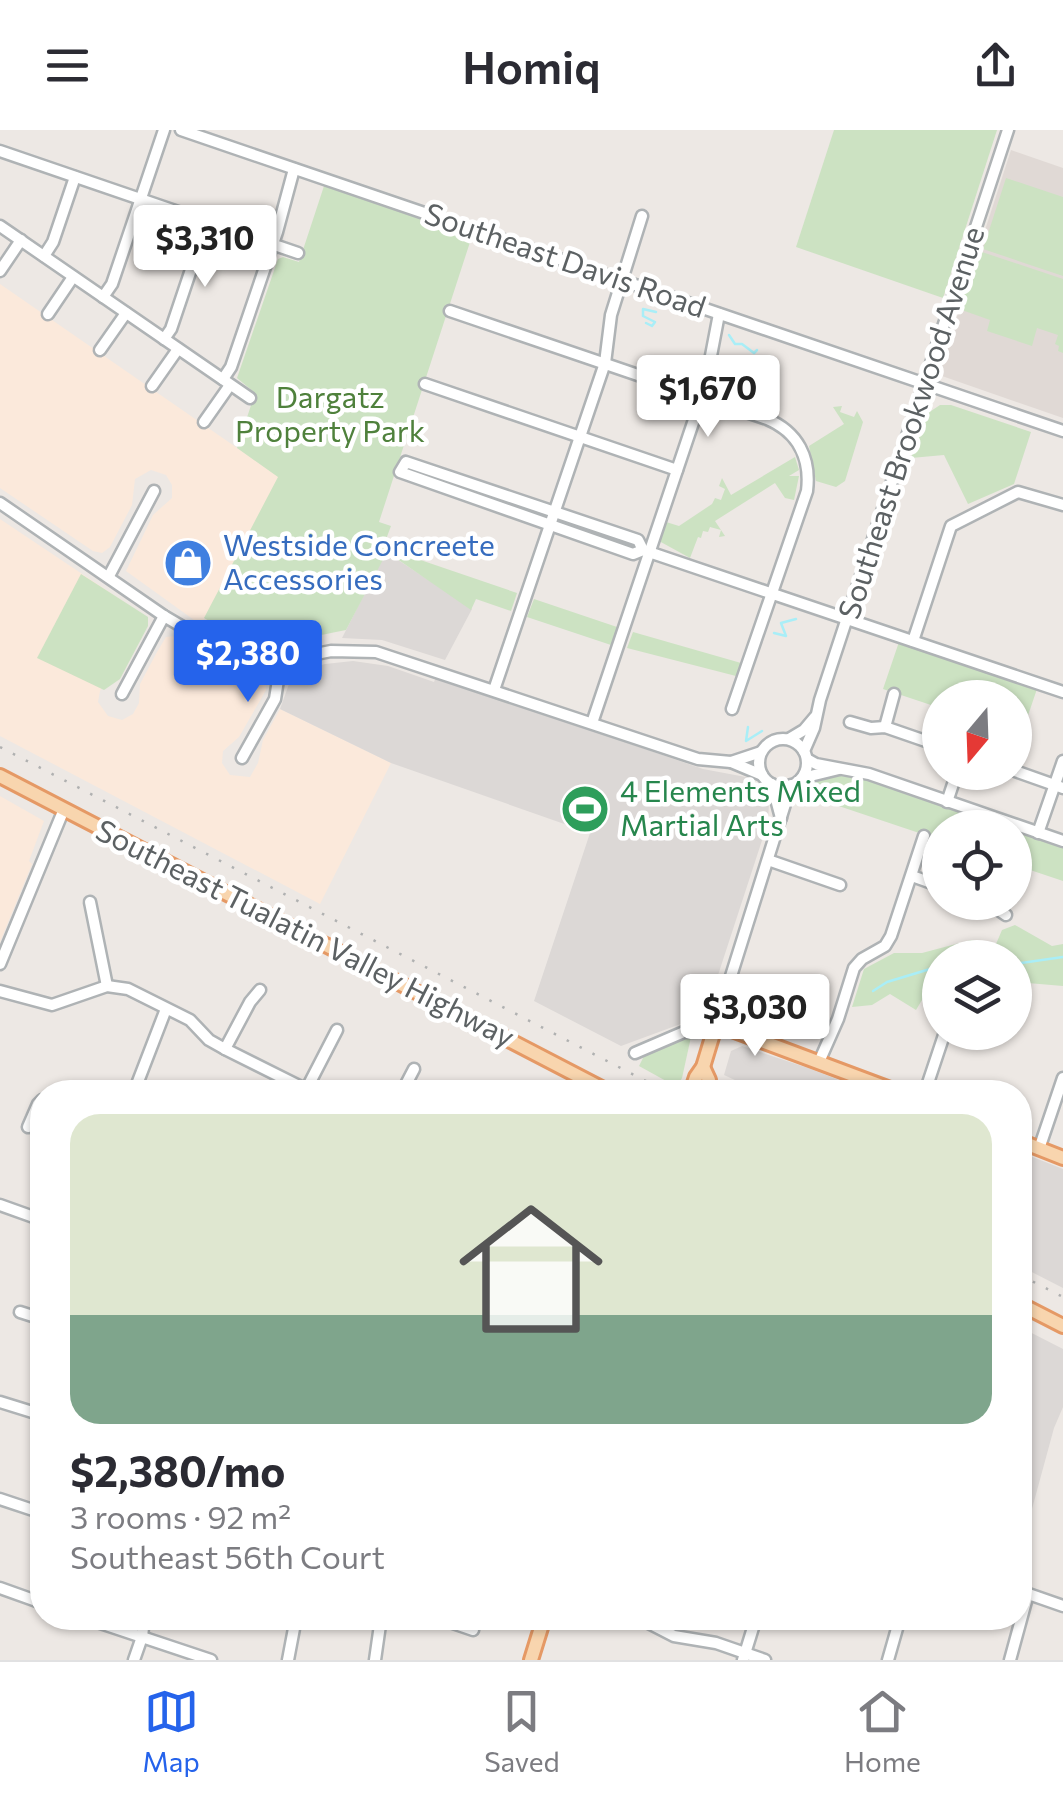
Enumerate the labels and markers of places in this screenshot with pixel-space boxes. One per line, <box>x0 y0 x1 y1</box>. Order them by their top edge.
pin: $3,310 <box>124 205 286 290</box>
pin: $1,670 <box>627 355 789 440</box>
place label: Westside Concreete Accessories <box>223 525 495 596</box>
shop icon: Westside Concreete Accessories <box>162 537 214 589</box>
pin: $2,380 <box>167 620 329 705</box>
place label: 4 Elements Mixed Martial Arts <box>620 771 861 842</box>
sports icon: 4 Elements Mixed Martial Arts <box>559 783 611 835</box>
pin: $3,030 <box>674 974 836 1059</box>

